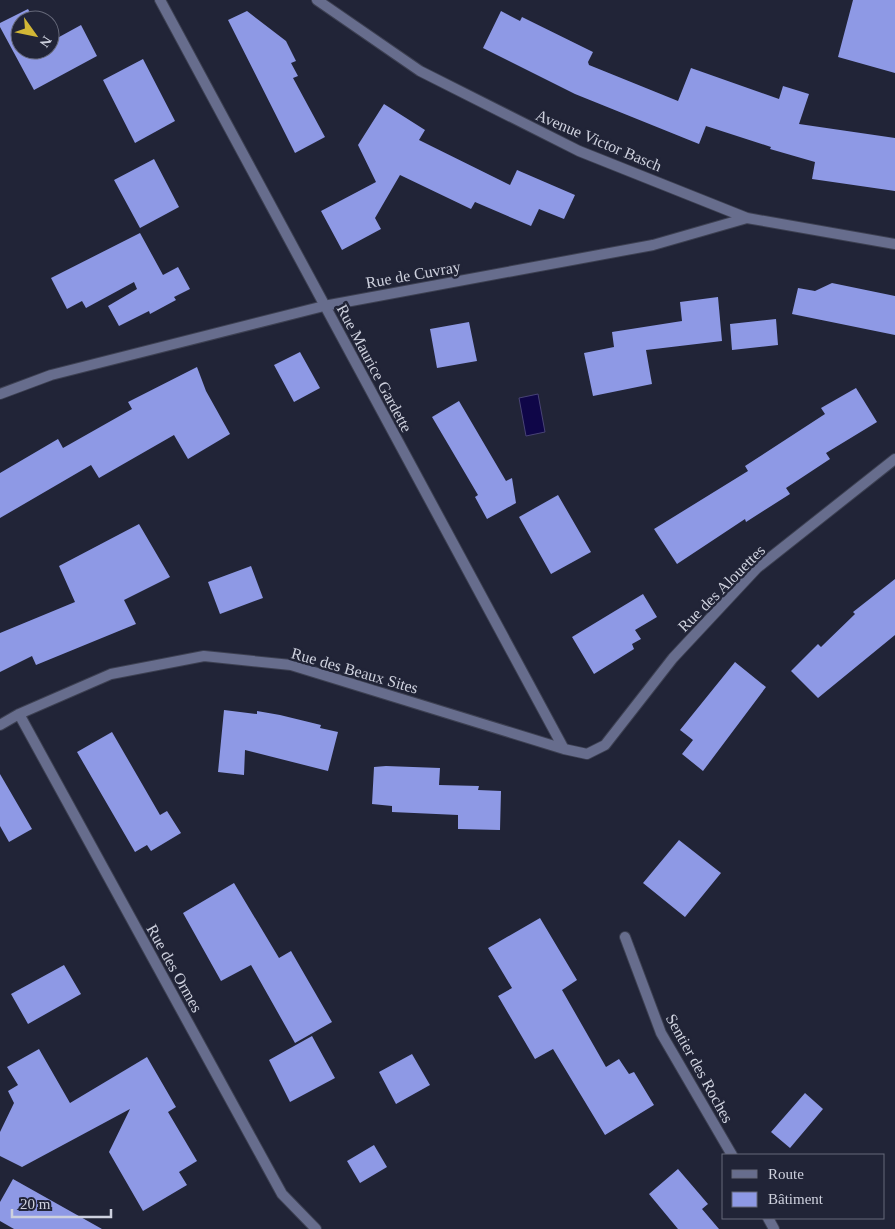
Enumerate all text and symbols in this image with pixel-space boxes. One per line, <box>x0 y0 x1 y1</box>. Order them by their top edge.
north arrow <box>10 10 60 60</box>
text: N <box>36 33 55 50</box>
street label: Avenue Victor Basch <box>533 106 664 175</box>
street label: Rue de Cuvray <box>364 258 462 292</box>
street label: Rue Maurice Gardette <box>334 301 415 435</box>
street label: Rue des Alouettes <box>674 541 768 635</box>
street label: Rue des Beaux Sites <box>290 644 420 697</box>
street label: Rue des Ormes <box>143 921 206 1015</box>
street label: Sentier des Roches <box>663 1011 737 1126</box>
legend <box>722 1154 885 1219</box>
text: Route <box>768 1166 804 1182</box>
scale bar <box>12 1186 111 1218</box>
text: Bâtiment <box>768 1191 824 1207</box>
text: 20 m <box>20 1196 51 1212</box>

